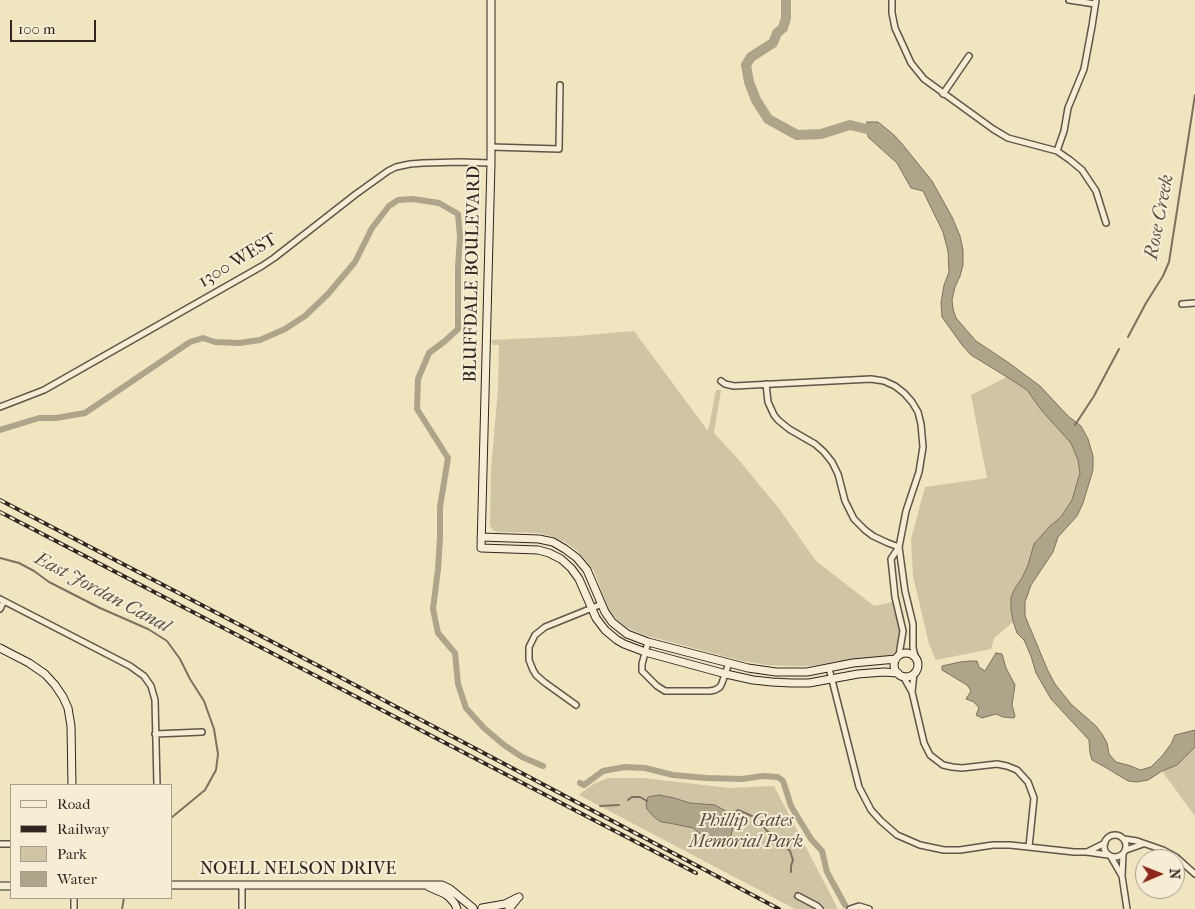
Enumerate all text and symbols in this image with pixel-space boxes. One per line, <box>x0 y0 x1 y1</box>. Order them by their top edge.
scale bar <box>12 10 99 42</box>
text: 100 m <box>18 20 56 38</box>
street label: BLUFFDALE BOULEVARD <box>460 165 486 383</box>
water label: Rose Creek <box>1141 173 1179 261</box>
street label: 1300 WEST <box>195 229 281 293</box>
water label: East Jordan Canal <box>30 548 174 638</box>
legend <box>10 784 172 899</box>
text: Road <box>57 795 90 813</box>
park label: Phillip Gates Memorial Park <box>689 811 803 854</box>
text: Railway <box>57 820 109 838</box>
text: Park <box>57 845 87 863</box>
north arrow <box>1135 849 1185 899</box>
street label: NOELL NELSON DRIVE <box>200 859 396 881</box>
text: N <box>1166 868 1183 879</box>
text: Water <box>57 870 97 888</box>

